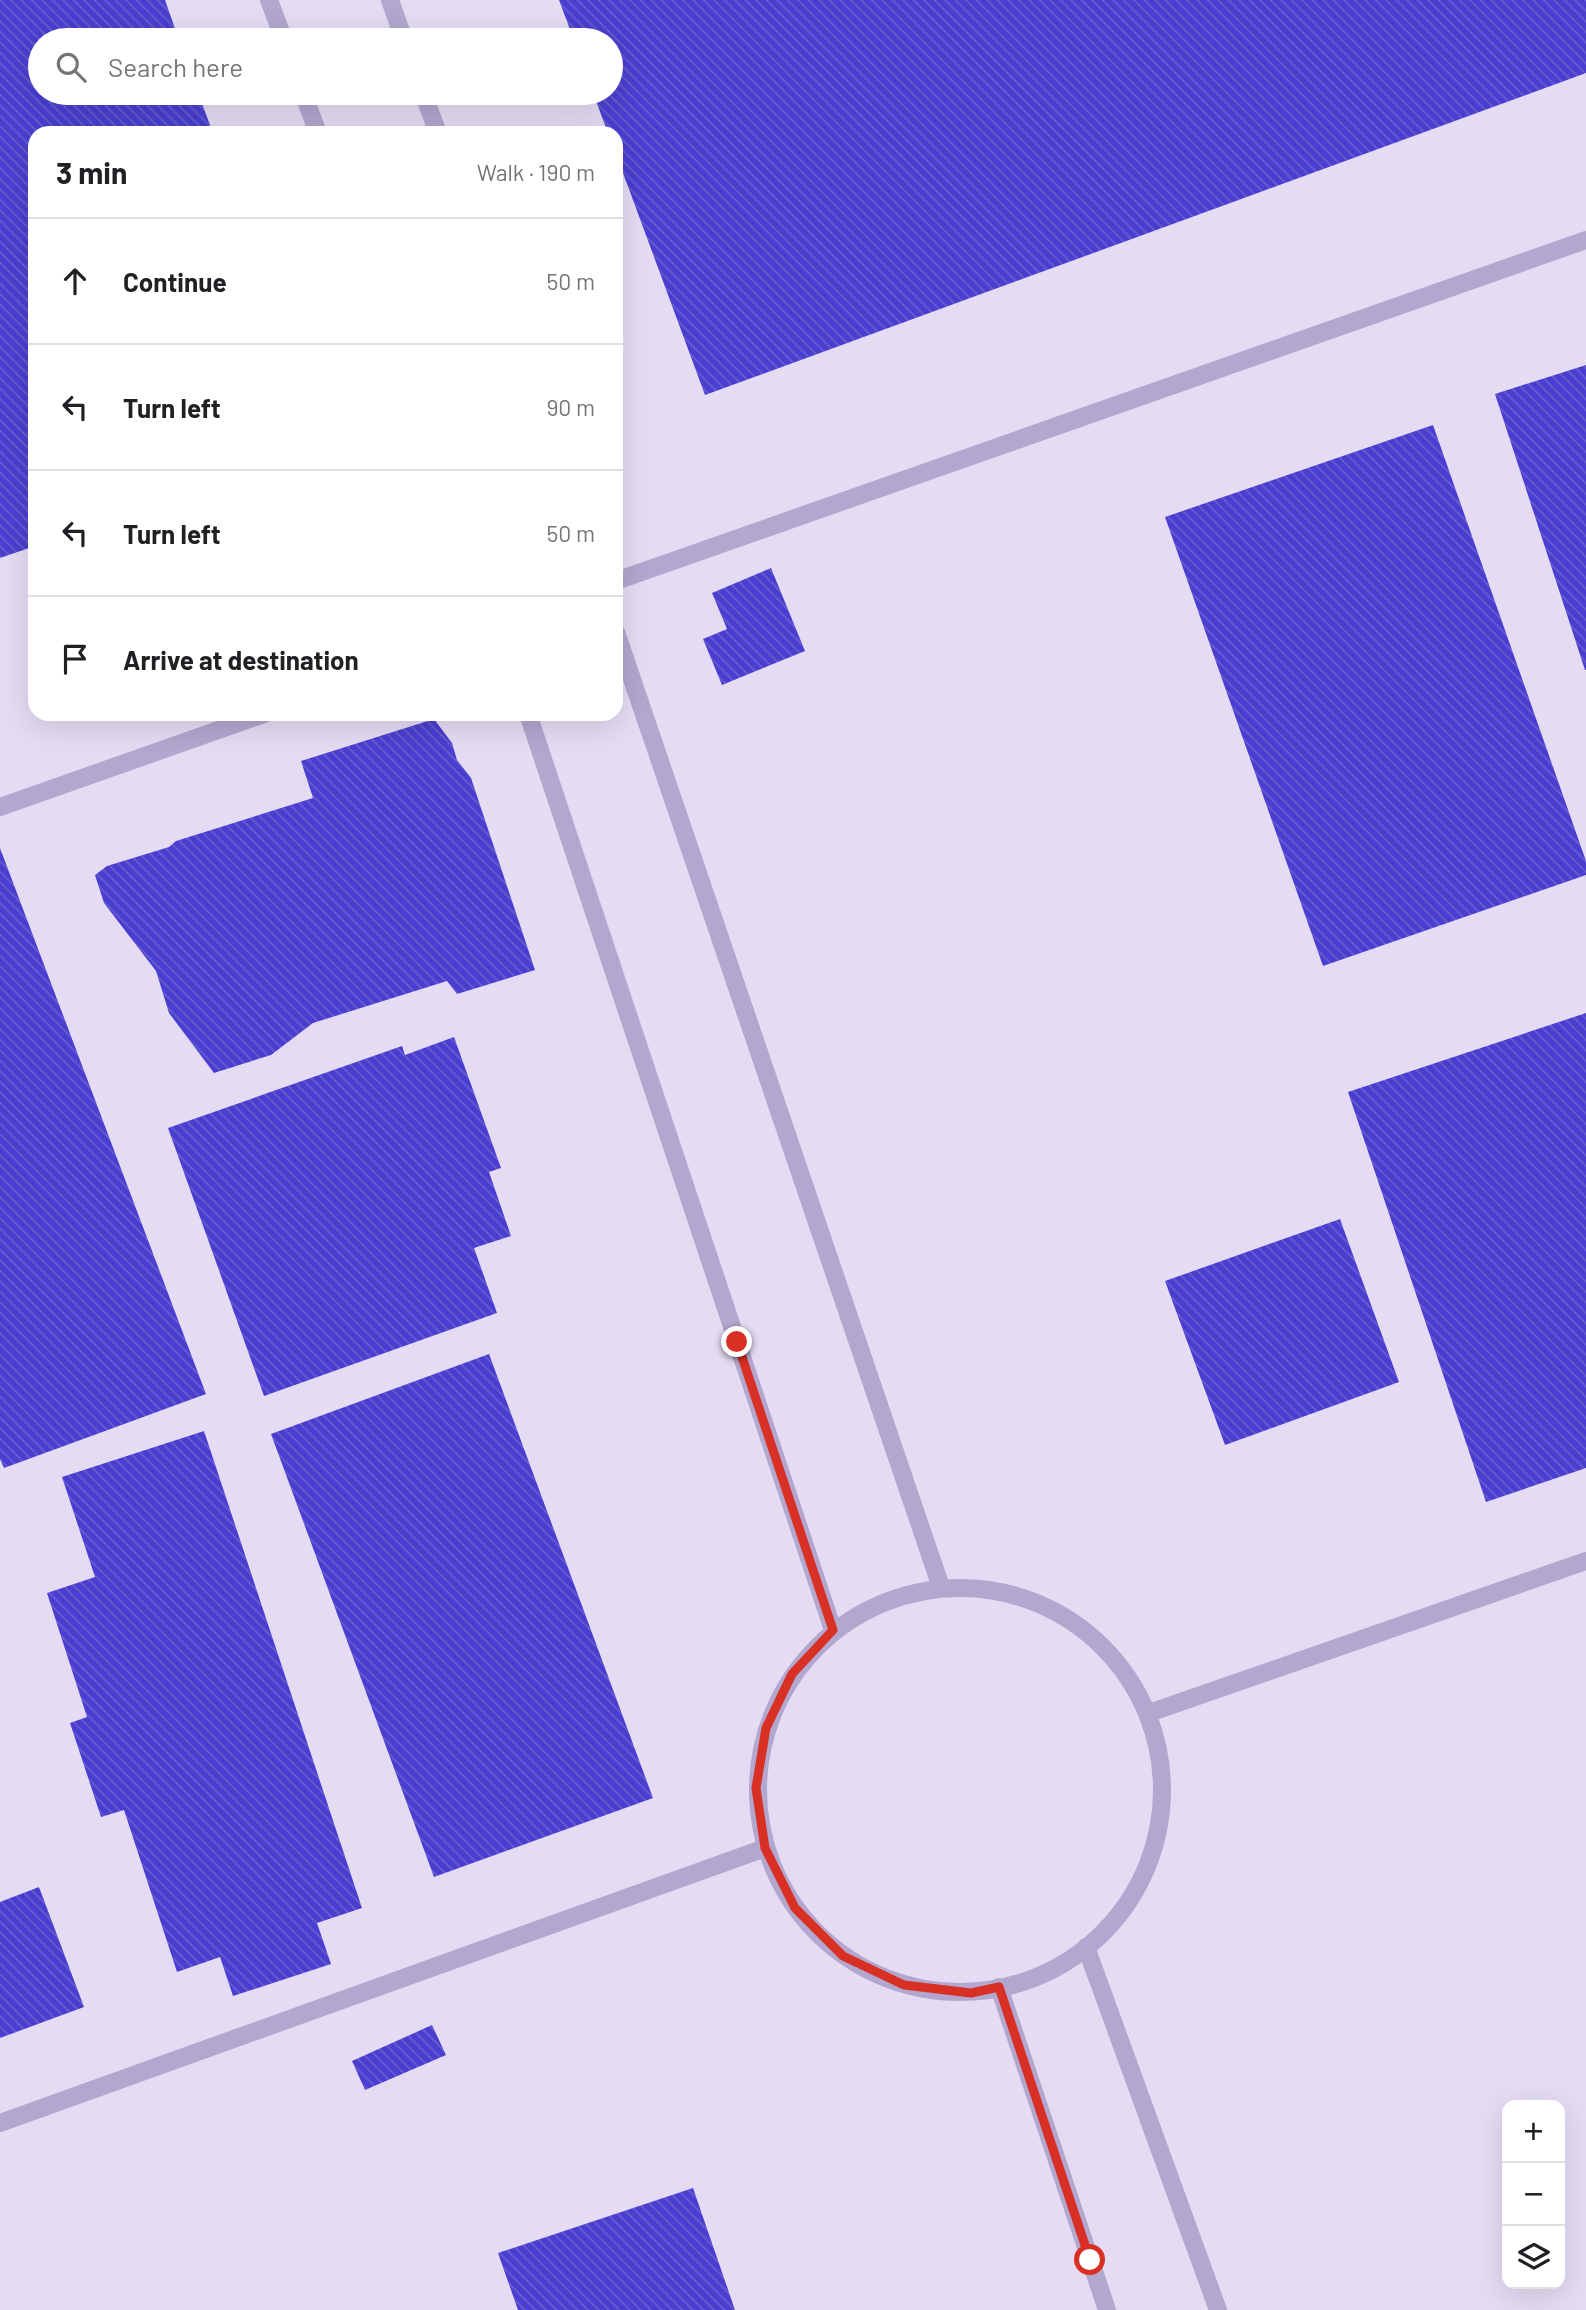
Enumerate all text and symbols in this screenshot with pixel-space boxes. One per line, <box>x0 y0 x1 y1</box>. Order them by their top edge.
search box <box>28 28 623 105</box>
icon: search <box>52 48 90 86</box>
text: Search here <box>108 51 243 82</box>
text: 3 min <box>56 154 127 190</box>
text: Walk · 190 m <box>477 158 595 186</box>
icon: ahead <box>56 262 94 300</box>
text: Continue <box>123 266 227 297</box>
text: 50 m <box>547 267 595 295</box>
icon: left <box>56 388 94 426</box>
text: Turn left <box>123 392 221 423</box>
text: 90 m <box>546 393 595 421</box>
icon: left <box>56 514 94 552</box>
text: Turn left <box>123 518 221 549</box>
text: 50 m <box>547 519 595 547</box>
icon: arrive <box>56 640 94 678</box>
text: Arrive at destination <box>123 644 359 675</box>
route end <box>721 1326 752 1357</box>
map controls <box>1502 2100 1565 2289</box>
button: + <box>1502 2100 1565 2163</box>
button: − <box>1502 2163 1565 2226</box>
button: layers <box>1502 2226 1565 2289</box>
route start <box>1074 2244 1105 2275</box>

